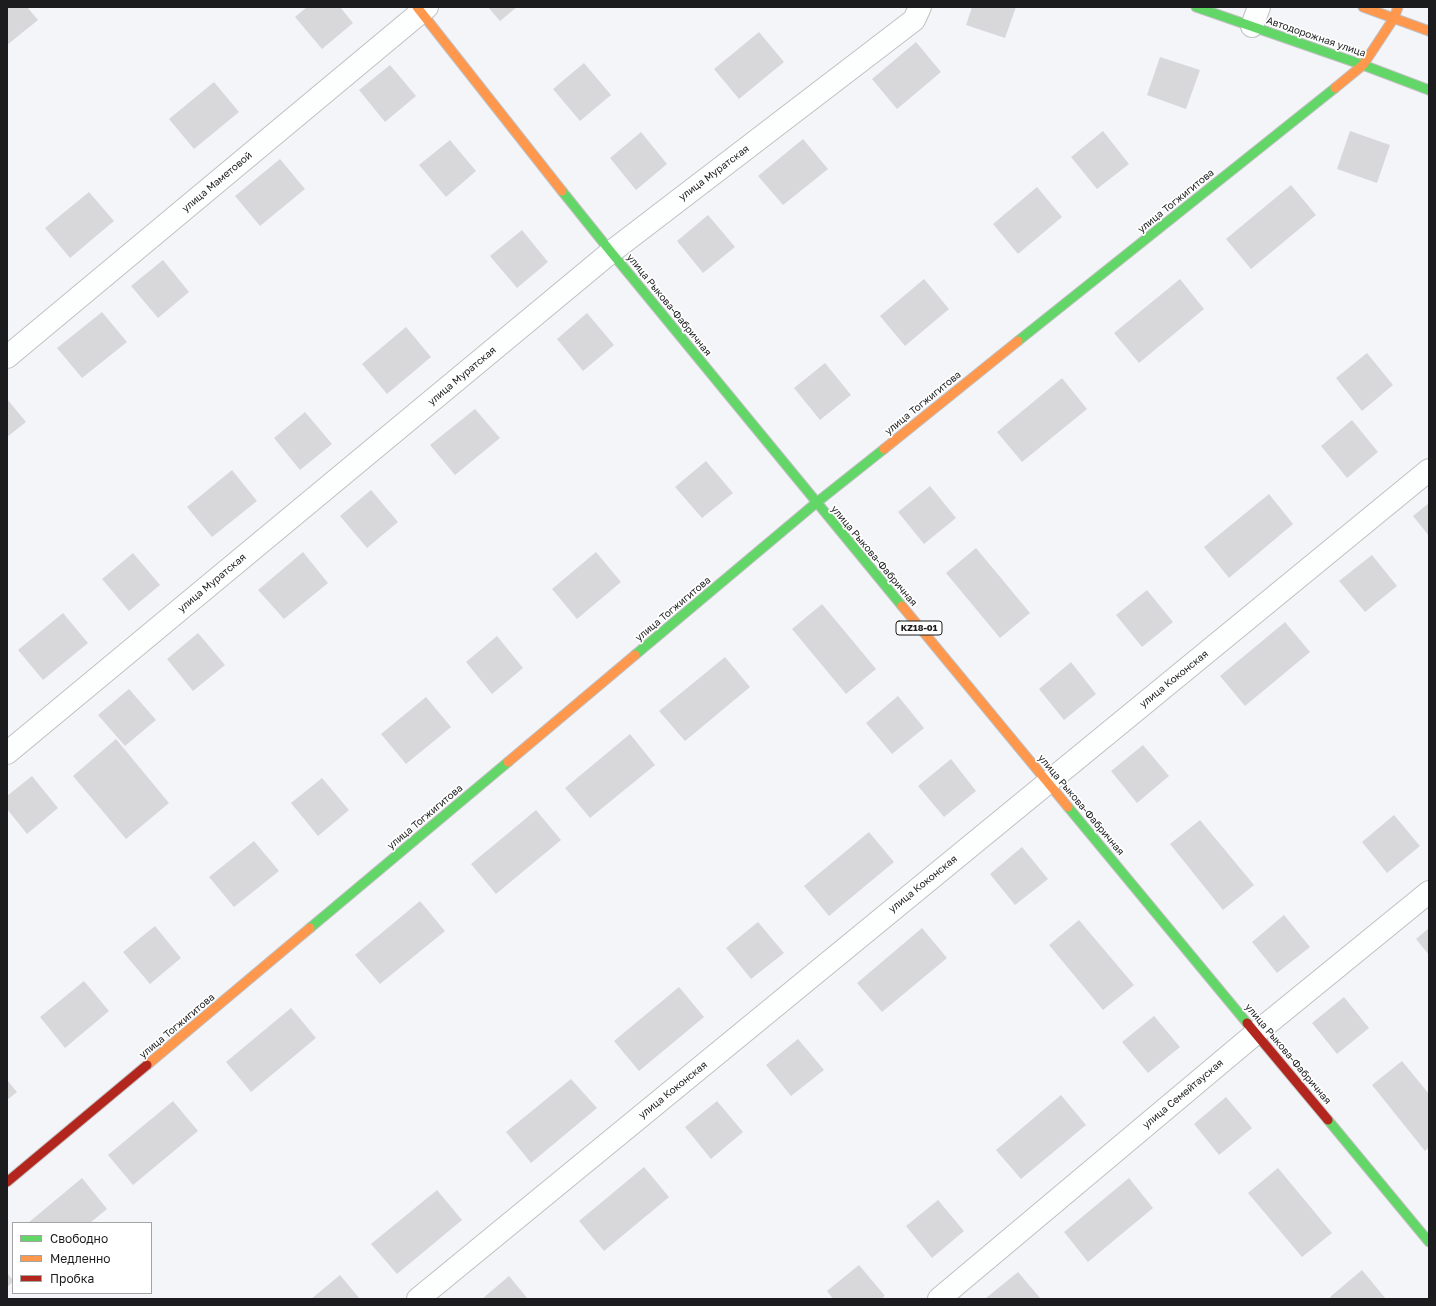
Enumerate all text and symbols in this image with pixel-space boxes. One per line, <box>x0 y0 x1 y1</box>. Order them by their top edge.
street label: Автодорожная улица <box>1265 14 1367 60</box>
street label: улица Муратская <box>676 143 752 203</box>
street label: улица Маметовой <box>180 149 254 215</box>
street label: улица Тогжигитова <box>1135 167 1217 235</box>
street label: улица Рыкова-Фабричная <box>624 252 714 358</box>
street label: улица Муратская <box>426 344 498 408</box>
street label: улица Тогжигитова <box>882 369 964 437</box>
street label: улица Рыкова-Фабричная <box>828 503 920 609</box>
street label: улица Муратская <box>176 551 248 615</box>
street label: улица Тогжигитова <box>633 574 713 644</box>
road number: KZ18-01 <box>896 621 942 635</box>
street label: улица Коконская <box>1137 648 1211 710</box>
street label: улица Рыкова-Фабричная <box>1035 752 1127 858</box>
street label: улица Тогжигитова <box>385 782 465 852</box>
street label: улица Коконская <box>886 853 960 915</box>
street label: улица Тогжигитова <box>137 991 217 1061</box>
street label: улица Рыкова-Фабричная <box>1242 1001 1334 1107</box>
street label: улица Семейтауская <box>1140 1057 1226 1131</box>
street label: улица Коконская <box>636 1059 710 1121</box>
legend <box>12 1222 152 1294</box>
text: Свободно <box>50 1231 108 1246</box>
text: Медленно <box>50 1251 110 1266</box>
text: Пробка <box>50 1271 94 1286</box>

